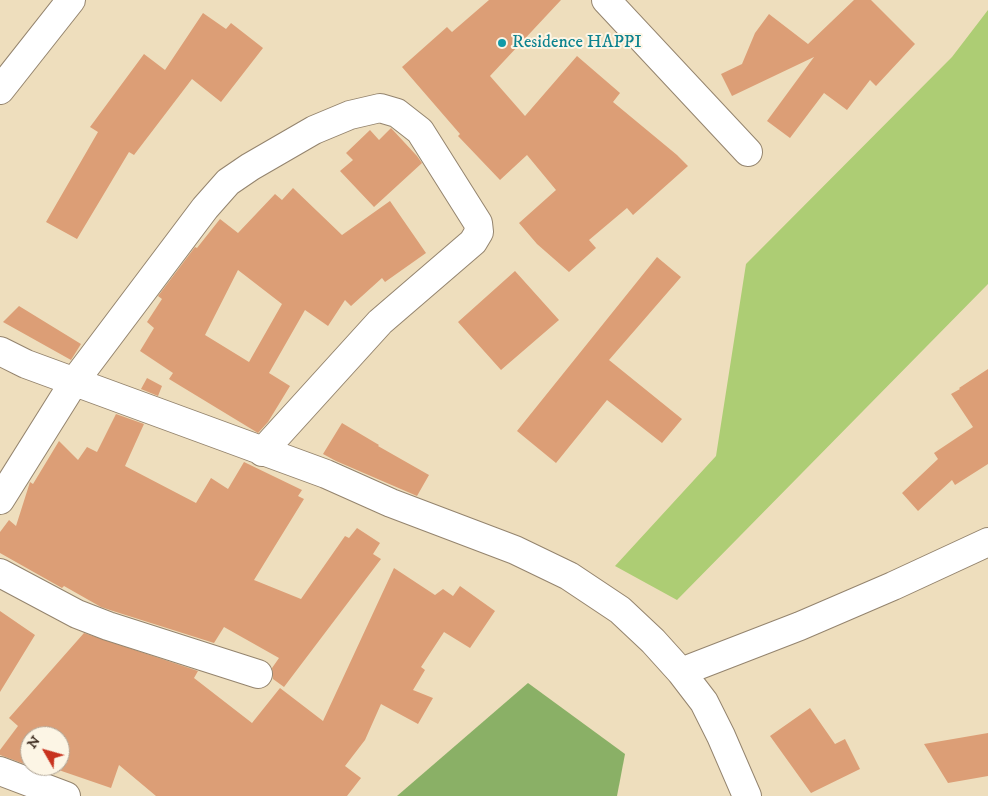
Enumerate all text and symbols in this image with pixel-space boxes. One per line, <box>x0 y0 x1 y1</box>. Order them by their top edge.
place label: Residence HAPPI <box>512 32 642 54</box>
marker: Residence HAPPI <box>496 37 508 49</box>
north arrow <box>20 726 70 776</box>
text: N <box>23 732 45 752</box>

